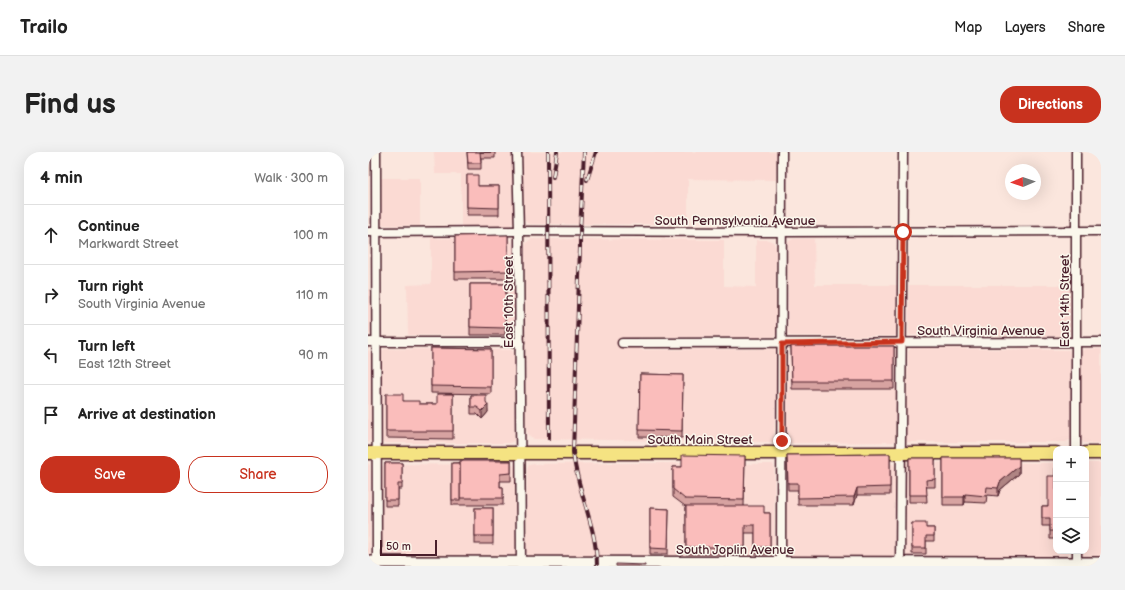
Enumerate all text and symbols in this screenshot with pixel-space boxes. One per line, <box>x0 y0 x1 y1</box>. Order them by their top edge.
text: Trailo <box>20 16 68 39</box>
text: Map <box>954 19 982 36</box>
text: Layers <box>1004 19 1046 36</box>
text: Share <box>1068 19 1105 36</box>
button: Directions <box>1000 86 1101 123</box>
text: Find us <box>24 88 116 121</box>
north arrow <box>1005 164 1041 200</box>
text: 4 min <box>40 168 83 188</box>
text: Walk · 300 m <box>254 170 328 186</box>
street label: South Pennsylvania Avenue <box>655 213 816 229</box>
text: Continue <box>78 217 140 236</box>
route start <box>894 223 912 241</box>
icon: ahead <box>40 224 62 246</box>
text: 100 m <box>293 227 328 243</box>
text: Markwardt Street <box>78 236 178 252</box>
street label: East 14th Street <box>1057 255 1073 347</box>
street label: East 10th Street <box>501 256 517 348</box>
text: Turn right <box>78 277 143 296</box>
icon: right <box>40 284 62 306</box>
text: 110 m <box>296 287 328 303</box>
text: South Virginia Avenue <box>78 296 206 312</box>
street label: South Virginia Avenue <box>917 323 1045 339</box>
text: Turn left <box>78 337 135 356</box>
icon: left <box>40 344 62 366</box>
text: 90 m <box>299 347 328 363</box>
text: East 12th Street <box>78 356 171 372</box>
icon: arrive <box>40 404 62 426</box>
text: Arrive at destination <box>78 405 216 424</box>
street label: South Main Street <box>648 432 752 448</box>
route end <box>773 432 791 450</box>
map controls <box>1053 446 1089 554</box>
button: + <box>1053 446 1089 482</box>
button: Save <box>40 456 180 493</box>
button: Share <box>188 456 328 493</box>
button: − <box>1053 482 1089 518</box>
button: layers <box>1053 518 1089 554</box>
scale bar <box>380 538 437 557</box>
text: 50 m <box>386 540 411 553</box>
street label: South Joplin Avenue <box>676 542 794 558</box>

